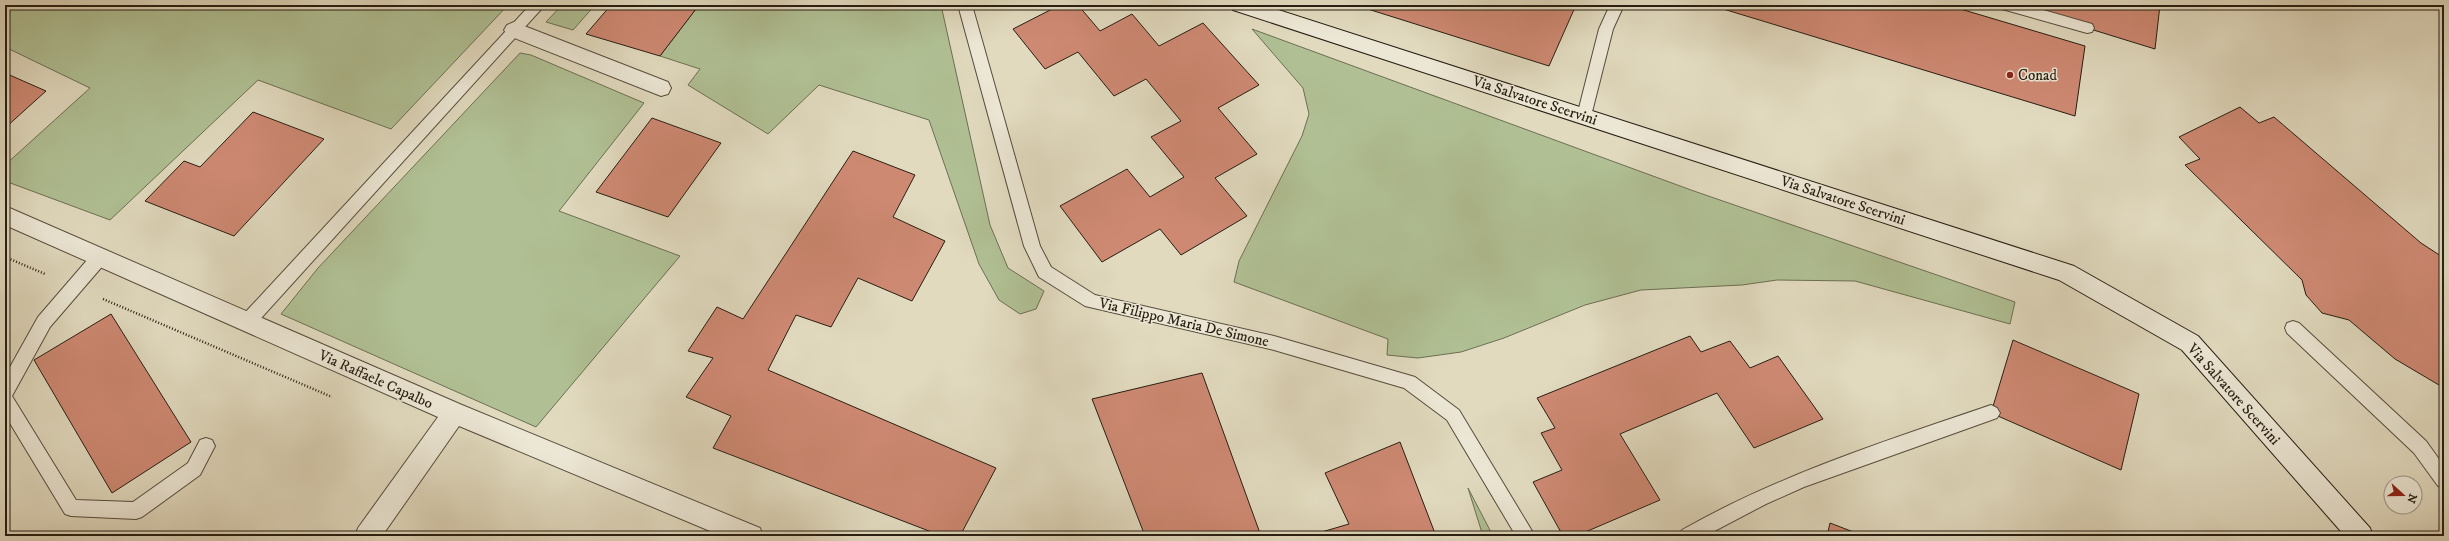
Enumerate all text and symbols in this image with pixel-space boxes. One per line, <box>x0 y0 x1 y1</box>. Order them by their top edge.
place label: Conad <box>2018 66 2057 85</box>
marker: Conad <box>2005 70 2015 80</box>
street label: Via Salvatore Scervini <box>1469 71 1600 130</box>
street label: Via Salvatore Scervini <box>1777 171 1908 230</box>
street label: Via Filippo Maria De Simone <box>1096 293 1271 351</box>
street label: Via Salvatore Scervini <box>2182 339 2284 449</box>
street label: Via Raffaele Capalbo <box>315 345 436 413</box>
north arrow <box>2383 475 2423 515</box>
text: N <box>2403 492 2420 505</box>

